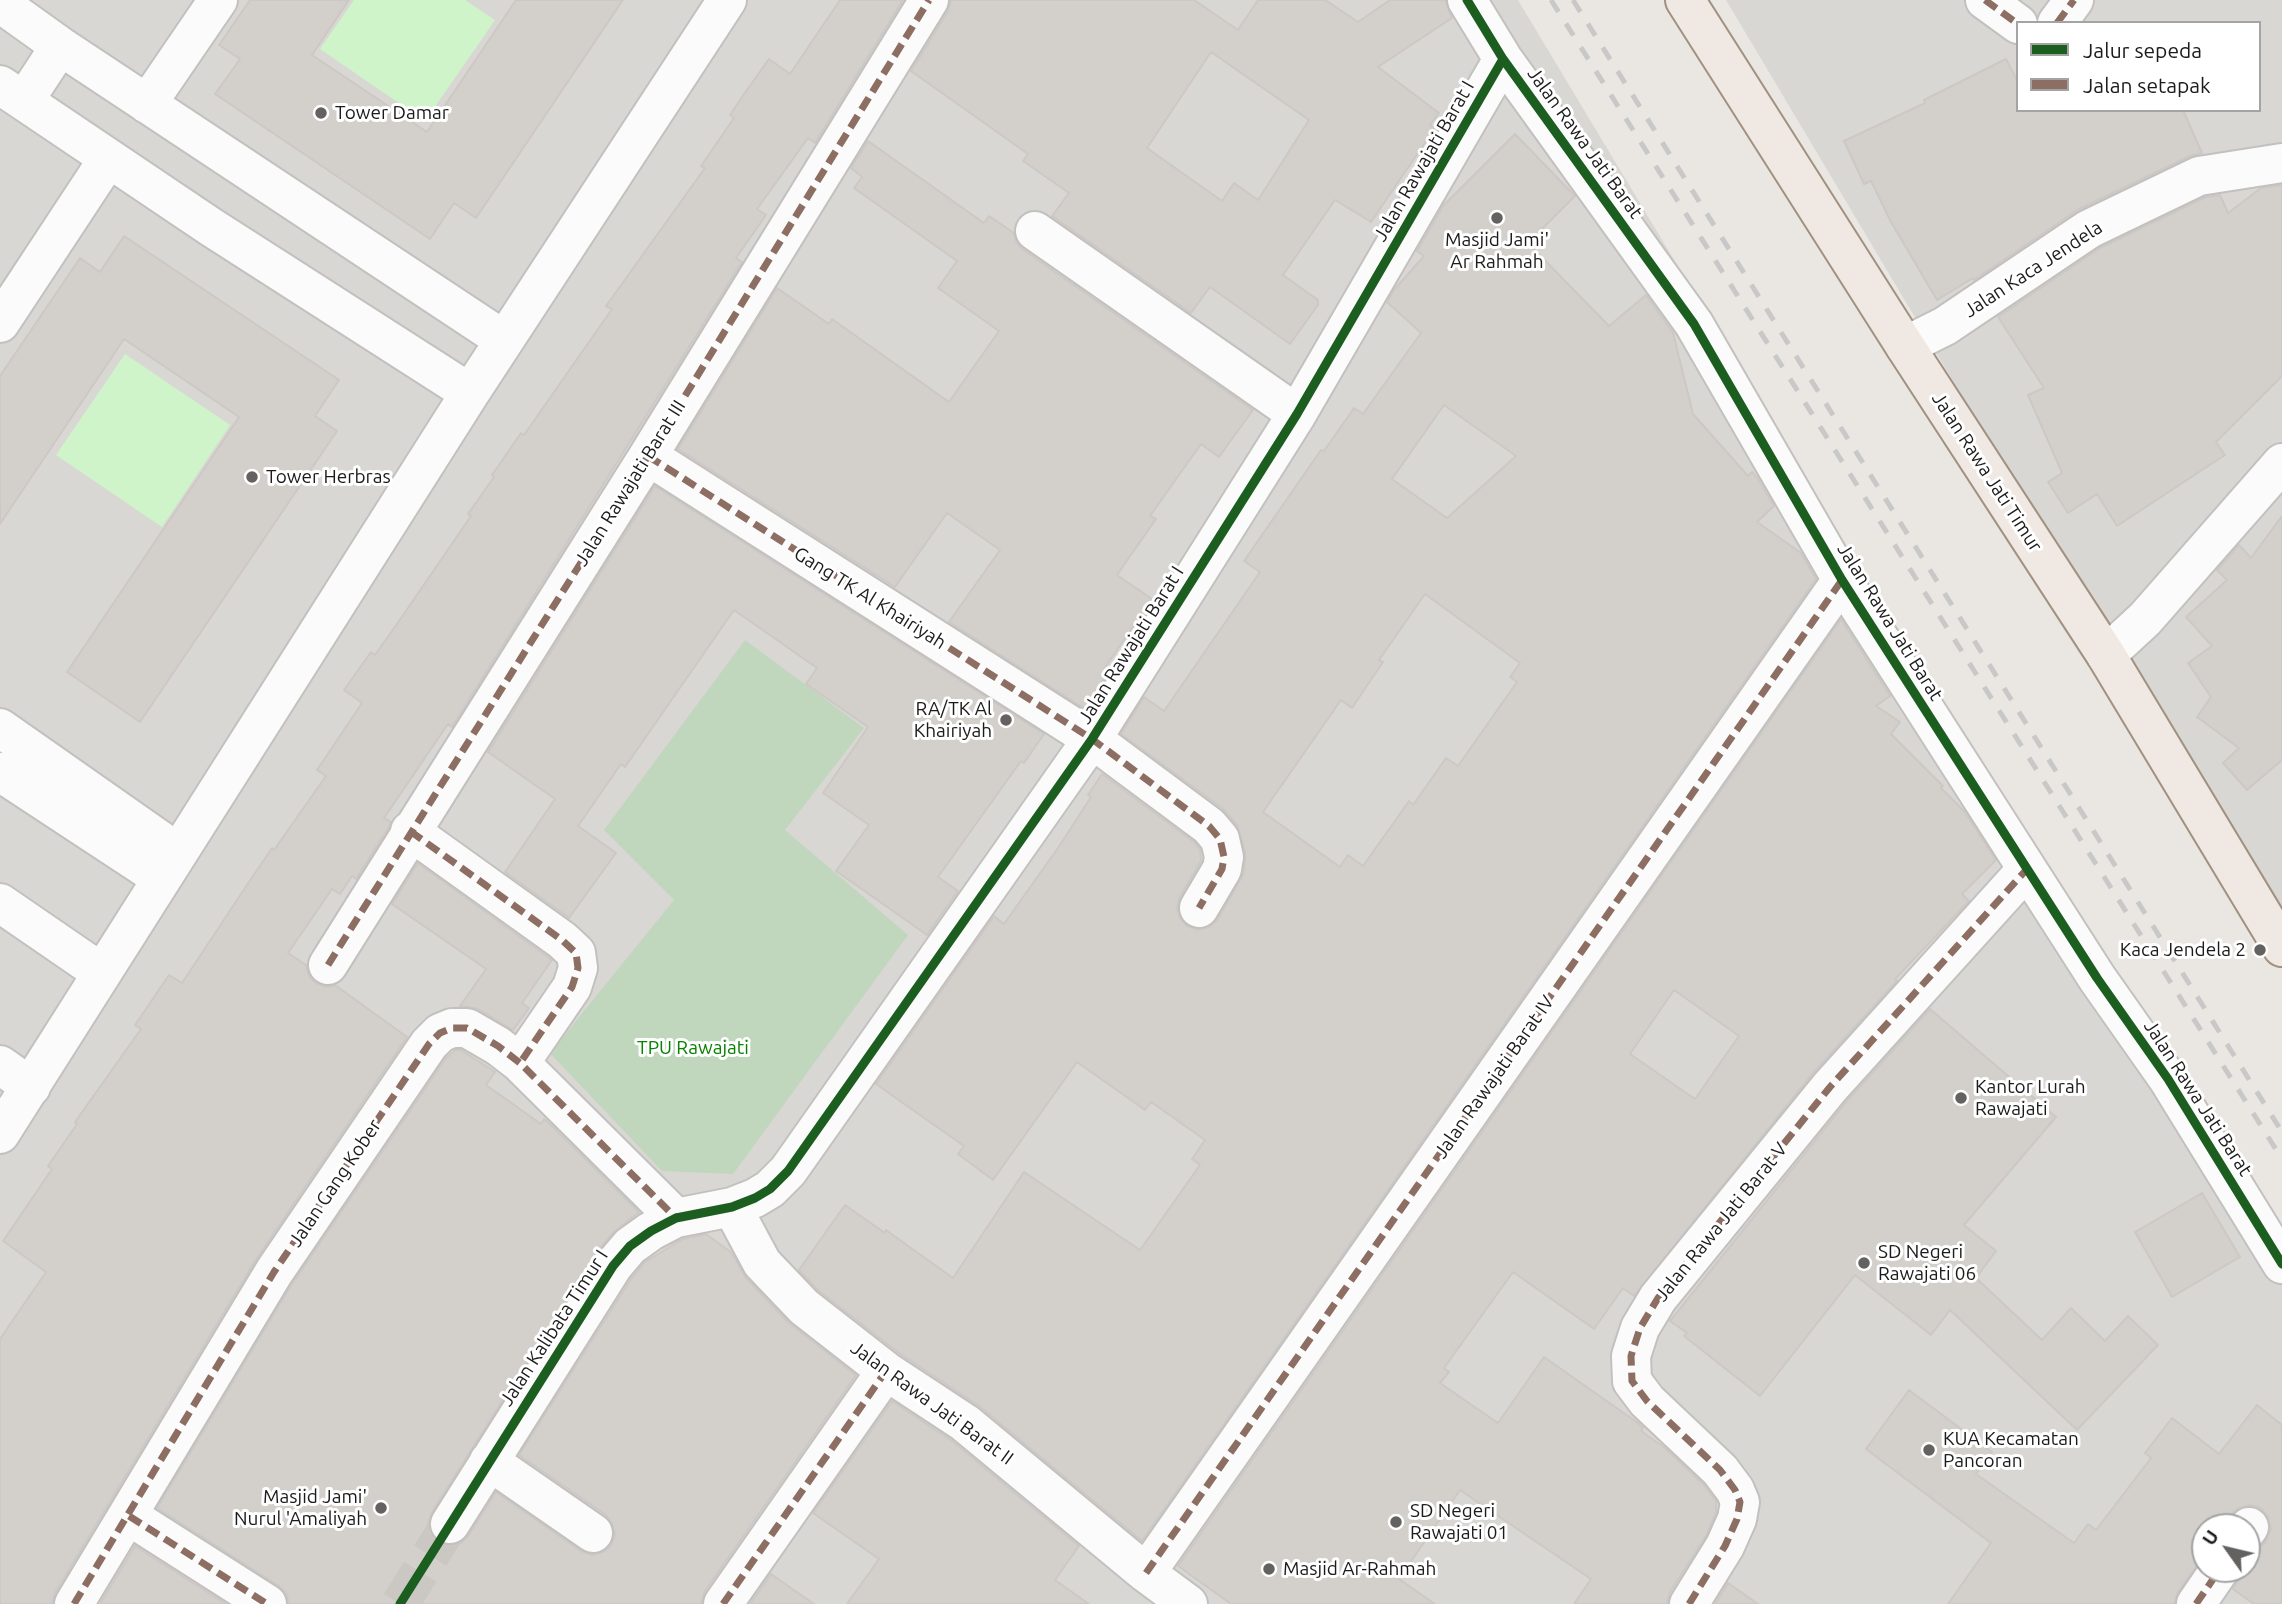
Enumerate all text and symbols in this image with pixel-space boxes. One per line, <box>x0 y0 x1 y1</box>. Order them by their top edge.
legend <box>2016 21 2261 112</box>
text: Jalur sepeda <box>2083 38 2202 62</box>
street label: Jalan Rawa Jati Barat <box>1523 63 1647 223</box>
text: Jalan setapak <box>2083 73 2211 97</box>
street label: Jalan Rawajati Barat I <box>1369 77 1479 245</box>
place label: Tower Damar <box>335 102 449 124</box>
marker: Tower Damar <box>313 105 329 121</box>
marker: Masjid Jami' Ar Rahmah <box>1489 210 1505 226</box>
street label: Jalan Kaca Jendela <box>1960 216 2106 322</box>
place label: Masjid Jami' Ar Rahmah <box>1445 229 1549 273</box>
street label: Jalan Rawa Jati Timur <box>1927 388 2047 556</box>
street label: Jalan Rawajati Barat III <box>570 396 690 570</box>
place label: Tower Herbras <box>266 466 391 488</box>
marker: Tower Herbras <box>244 469 260 485</box>
street label: Jalan Rawa Jati Barat <box>1832 539 1948 705</box>
street label: Gang TK Al Khairiyah <box>790 542 950 654</box>
street label: Jalan Rawajati Barat I <box>1073 562 1189 728</box>
place label: RA/TK Al Khairiyah <box>914 698 992 742</box>
marker: RA/TK Al Khairiyah <box>998 712 1014 728</box>
place label: Kaca Jendela 2 <box>2120 939 2246 961</box>
marker: Kaca Jendela 2 <box>2252 942 2268 958</box>
street label: Jalan Rawajati Barat IV <box>1429 991 1559 1163</box>
street label: Jalan Rawa Jati Barat <box>2139 1016 2257 1180</box>
park label: TPU Rawajati <box>637 1037 749 1059</box>
place label: Kantor Lurah Rawajati <box>1975 1076 2086 1120</box>
marker: Kantor Lurah Rawajati <box>1953 1090 1969 1106</box>
street label: Jalan Gang Kober <box>284 1115 386 1251</box>
street label: Jalan Rawa Jati Barat V <box>1650 1138 1792 1306</box>
place label: SD Negeri Rawajati 06 <box>1878 1241 1976 1285</box>
street label: Jalan Kalibata Timur I <box>495 1246 613 1410</box>
marker: SD Negeri Rawajati 06 <box>1856 1255 1872 1271</box>
street label: Jalan Rawa Jati Barat II <box>846 1336 1018 1470</box>
place label: KUA Kecamatan Pancoran <box>1943 1428 2079 1472</box>
marker: KUA Kecamatan Pancoran <box>1921 1442 1937 1458</box>
place label: Masjid Jami' Nurul 'Amaliyah <box>234 1486 367 1530</box>
marker: Masjid Jami' Nurul 'Amaliyah <box>373 1500 389 1516</box>
place label: SD Negeri Rawajati 01 <box>1410 1500 1508 1544</box>
north arrow <box>2191 1513 2261 1583</box>
marker: SD Negeri Rawajati 01 <box>1388 1514 1404 1530</box>
text: U <box>2197 1526 2223 1549</box>
place label: Masjid Ar-Rahmah <box>1283 1558 1436 1580</box>
marker: Masjid Ar-Rahmah <box>1261 1561 1277 1577</box>

